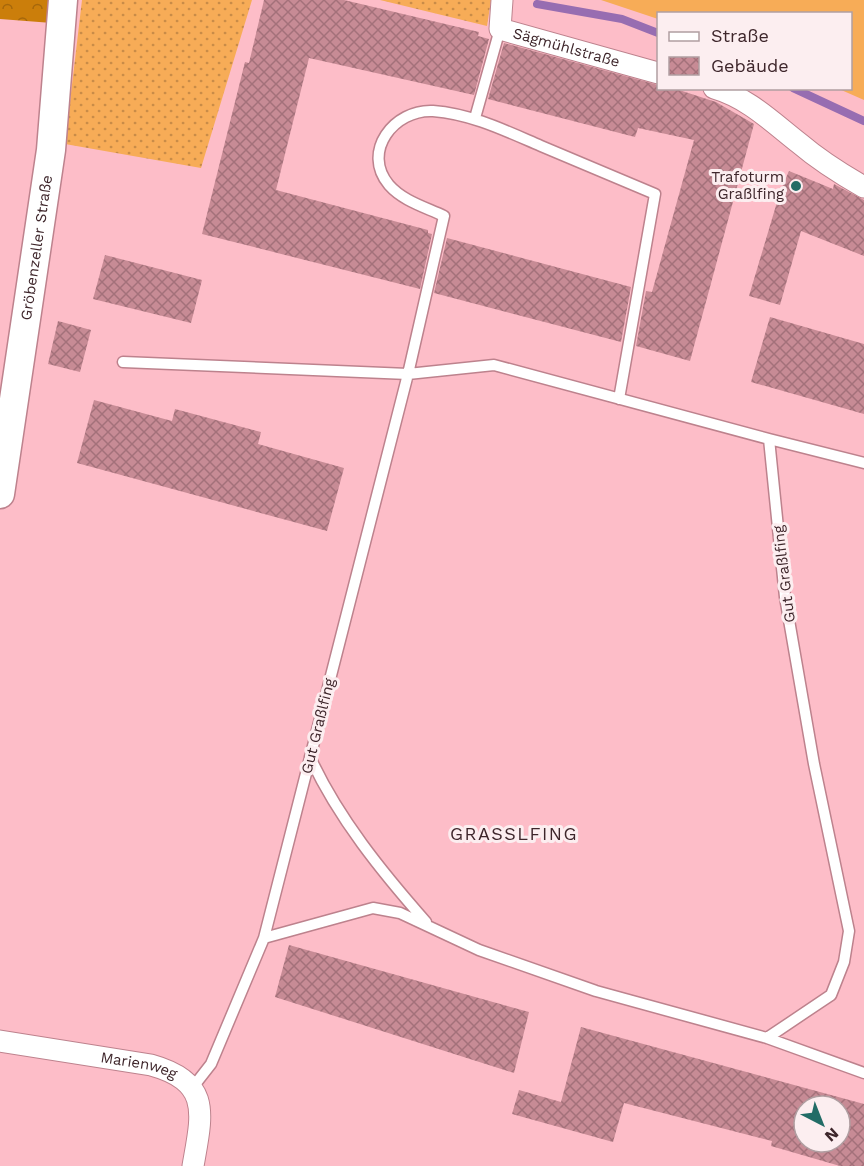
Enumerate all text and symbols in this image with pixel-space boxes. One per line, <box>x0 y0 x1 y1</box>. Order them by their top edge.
legend <box>657 12 852 90</box>
street label: Sägmühlstraße <box>511 24 622 71</box>
text: Straße <box>711 25 769 46</box>
text: Gebäude <box>711 55 789 76</box>
place label: Trafoturm Graßlfing <box>711 168 784 203</box>
street label: Gröbenzeller Straße <box>17 174 56 322</box>
marker: Trafoturm Graßlfing <box>789 179 803 193</box>
street label: Gut Graßlfing <box>769 524 799 624</box>
street label: Gut Graßlfing <box>297 676 339 776</box>
district label: GRASSLFING <box>450 823 578 844</box>
street label: Marienweg <box>99 1048 180 1083</box>
north arrow <box>792 1094 852 1154</box>
text: N <box>821 1124 842 1146</box>

